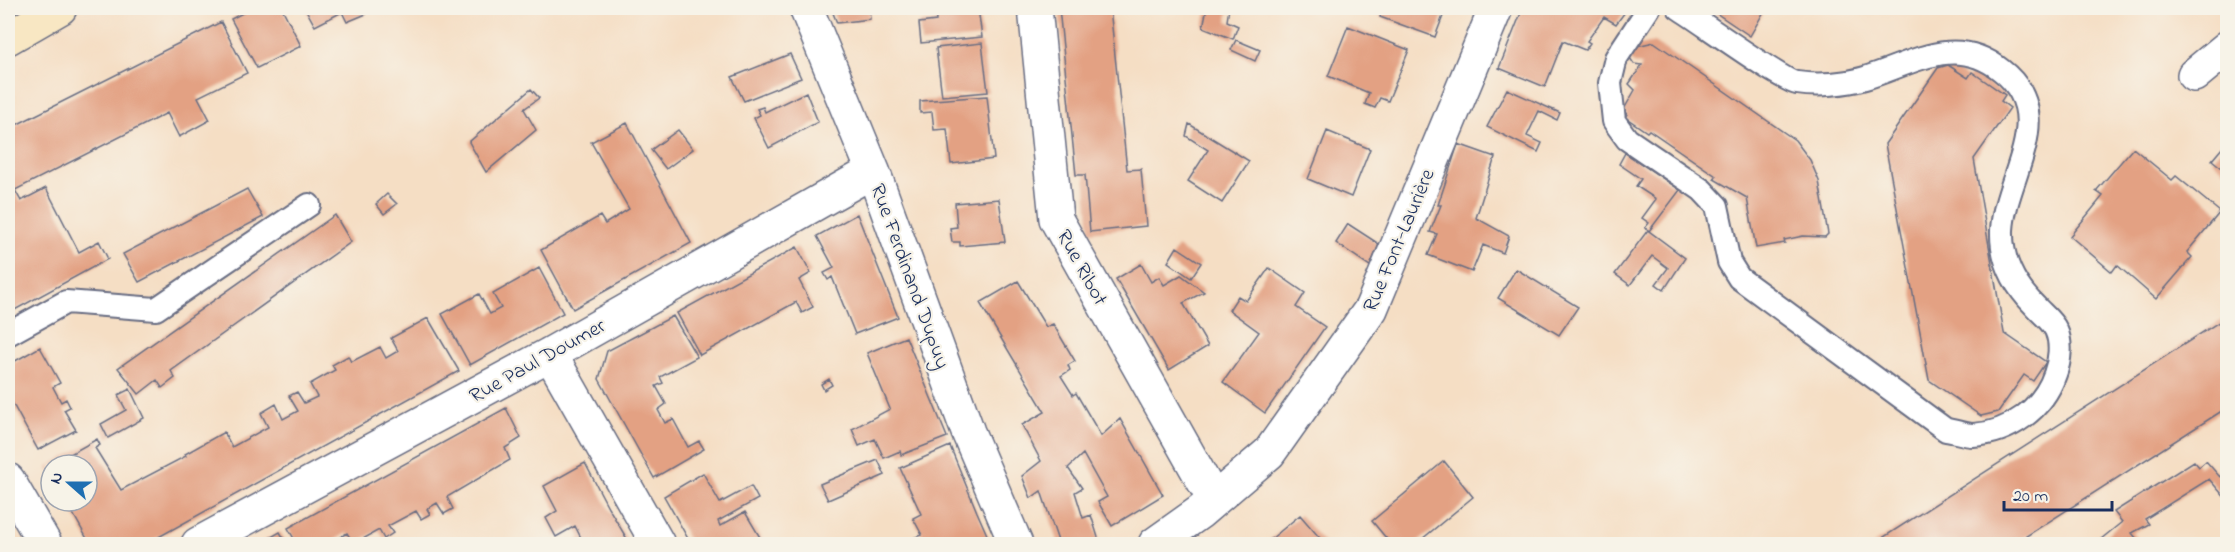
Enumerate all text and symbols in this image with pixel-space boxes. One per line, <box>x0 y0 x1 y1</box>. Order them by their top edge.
street label: Rue Font-Laurière <box>1356 164 1444 317</box>
street label: Rue Ferdinand Dupuy <box>860 180 957 374</box>
street label: Rue Ribot <box>1048 225 1114 311</box>
street label: Rue Paul Doumer <box>464 312 612 412</box>
north arrow <box>39 453 99 513</box>
text: N <box>44 469 70 488</box>
scale bar <box>2004 474 2112 512</box>
text: 20 m <box>2013 484 2048 510</box>

